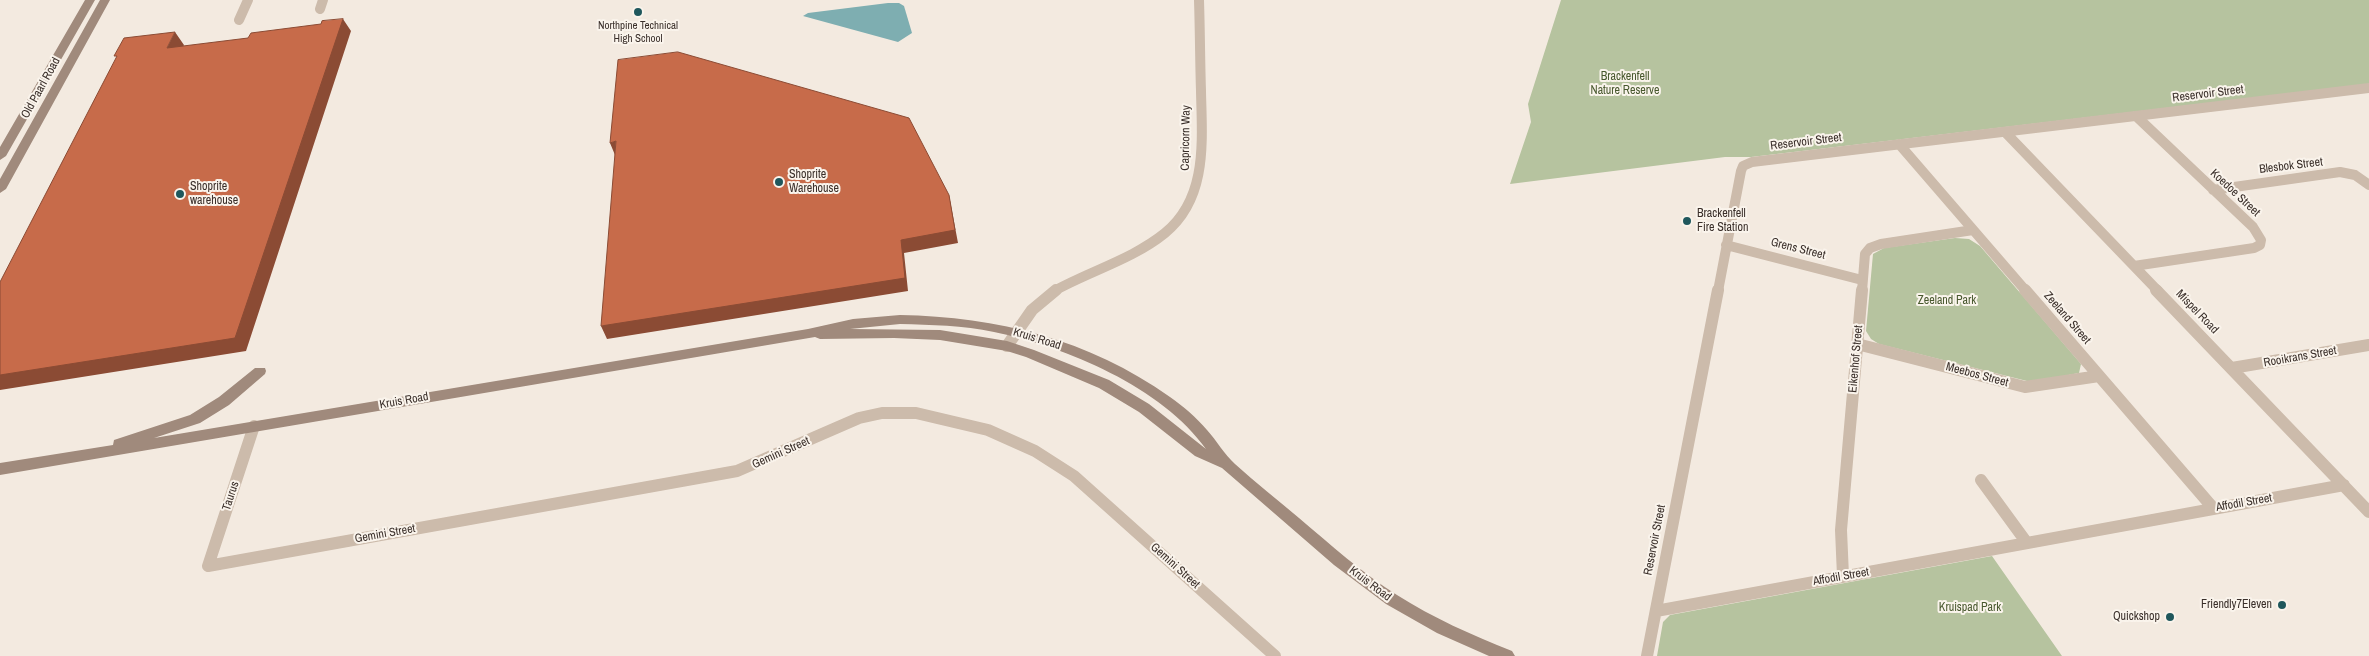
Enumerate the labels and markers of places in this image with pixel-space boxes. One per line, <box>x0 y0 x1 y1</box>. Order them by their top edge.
marker: Northpine Technical High School <box>632 6 644 18</box>
place label: Northpine Technical High School <box>598 19 678 45</box>
place label: Shoprite Warehouse <box>789 168 839 196</box>
marker: Shoprite Warehouse <box>773 176 785 188</box>
place label: Shoprite warehouse <box>190 180 238 208</box>
marker: Shoprite warehouse <box>174 188 186 200</box>
place label: Brackenfell Fire Station <box>1697 207 1748 235</box>
marker: Brackenfell Fire Station <box>1681 215 1693 227</box>
place label: Friendly7Eleven <box>2201 598 2272 612</box>
marker: Friendly7Eleven <box>2276 599 2288 611</box>
place label: Quickshop <box>2113 610 2160 624</box>
marker: Quickshop <box>2164 611 2176 623</box>

